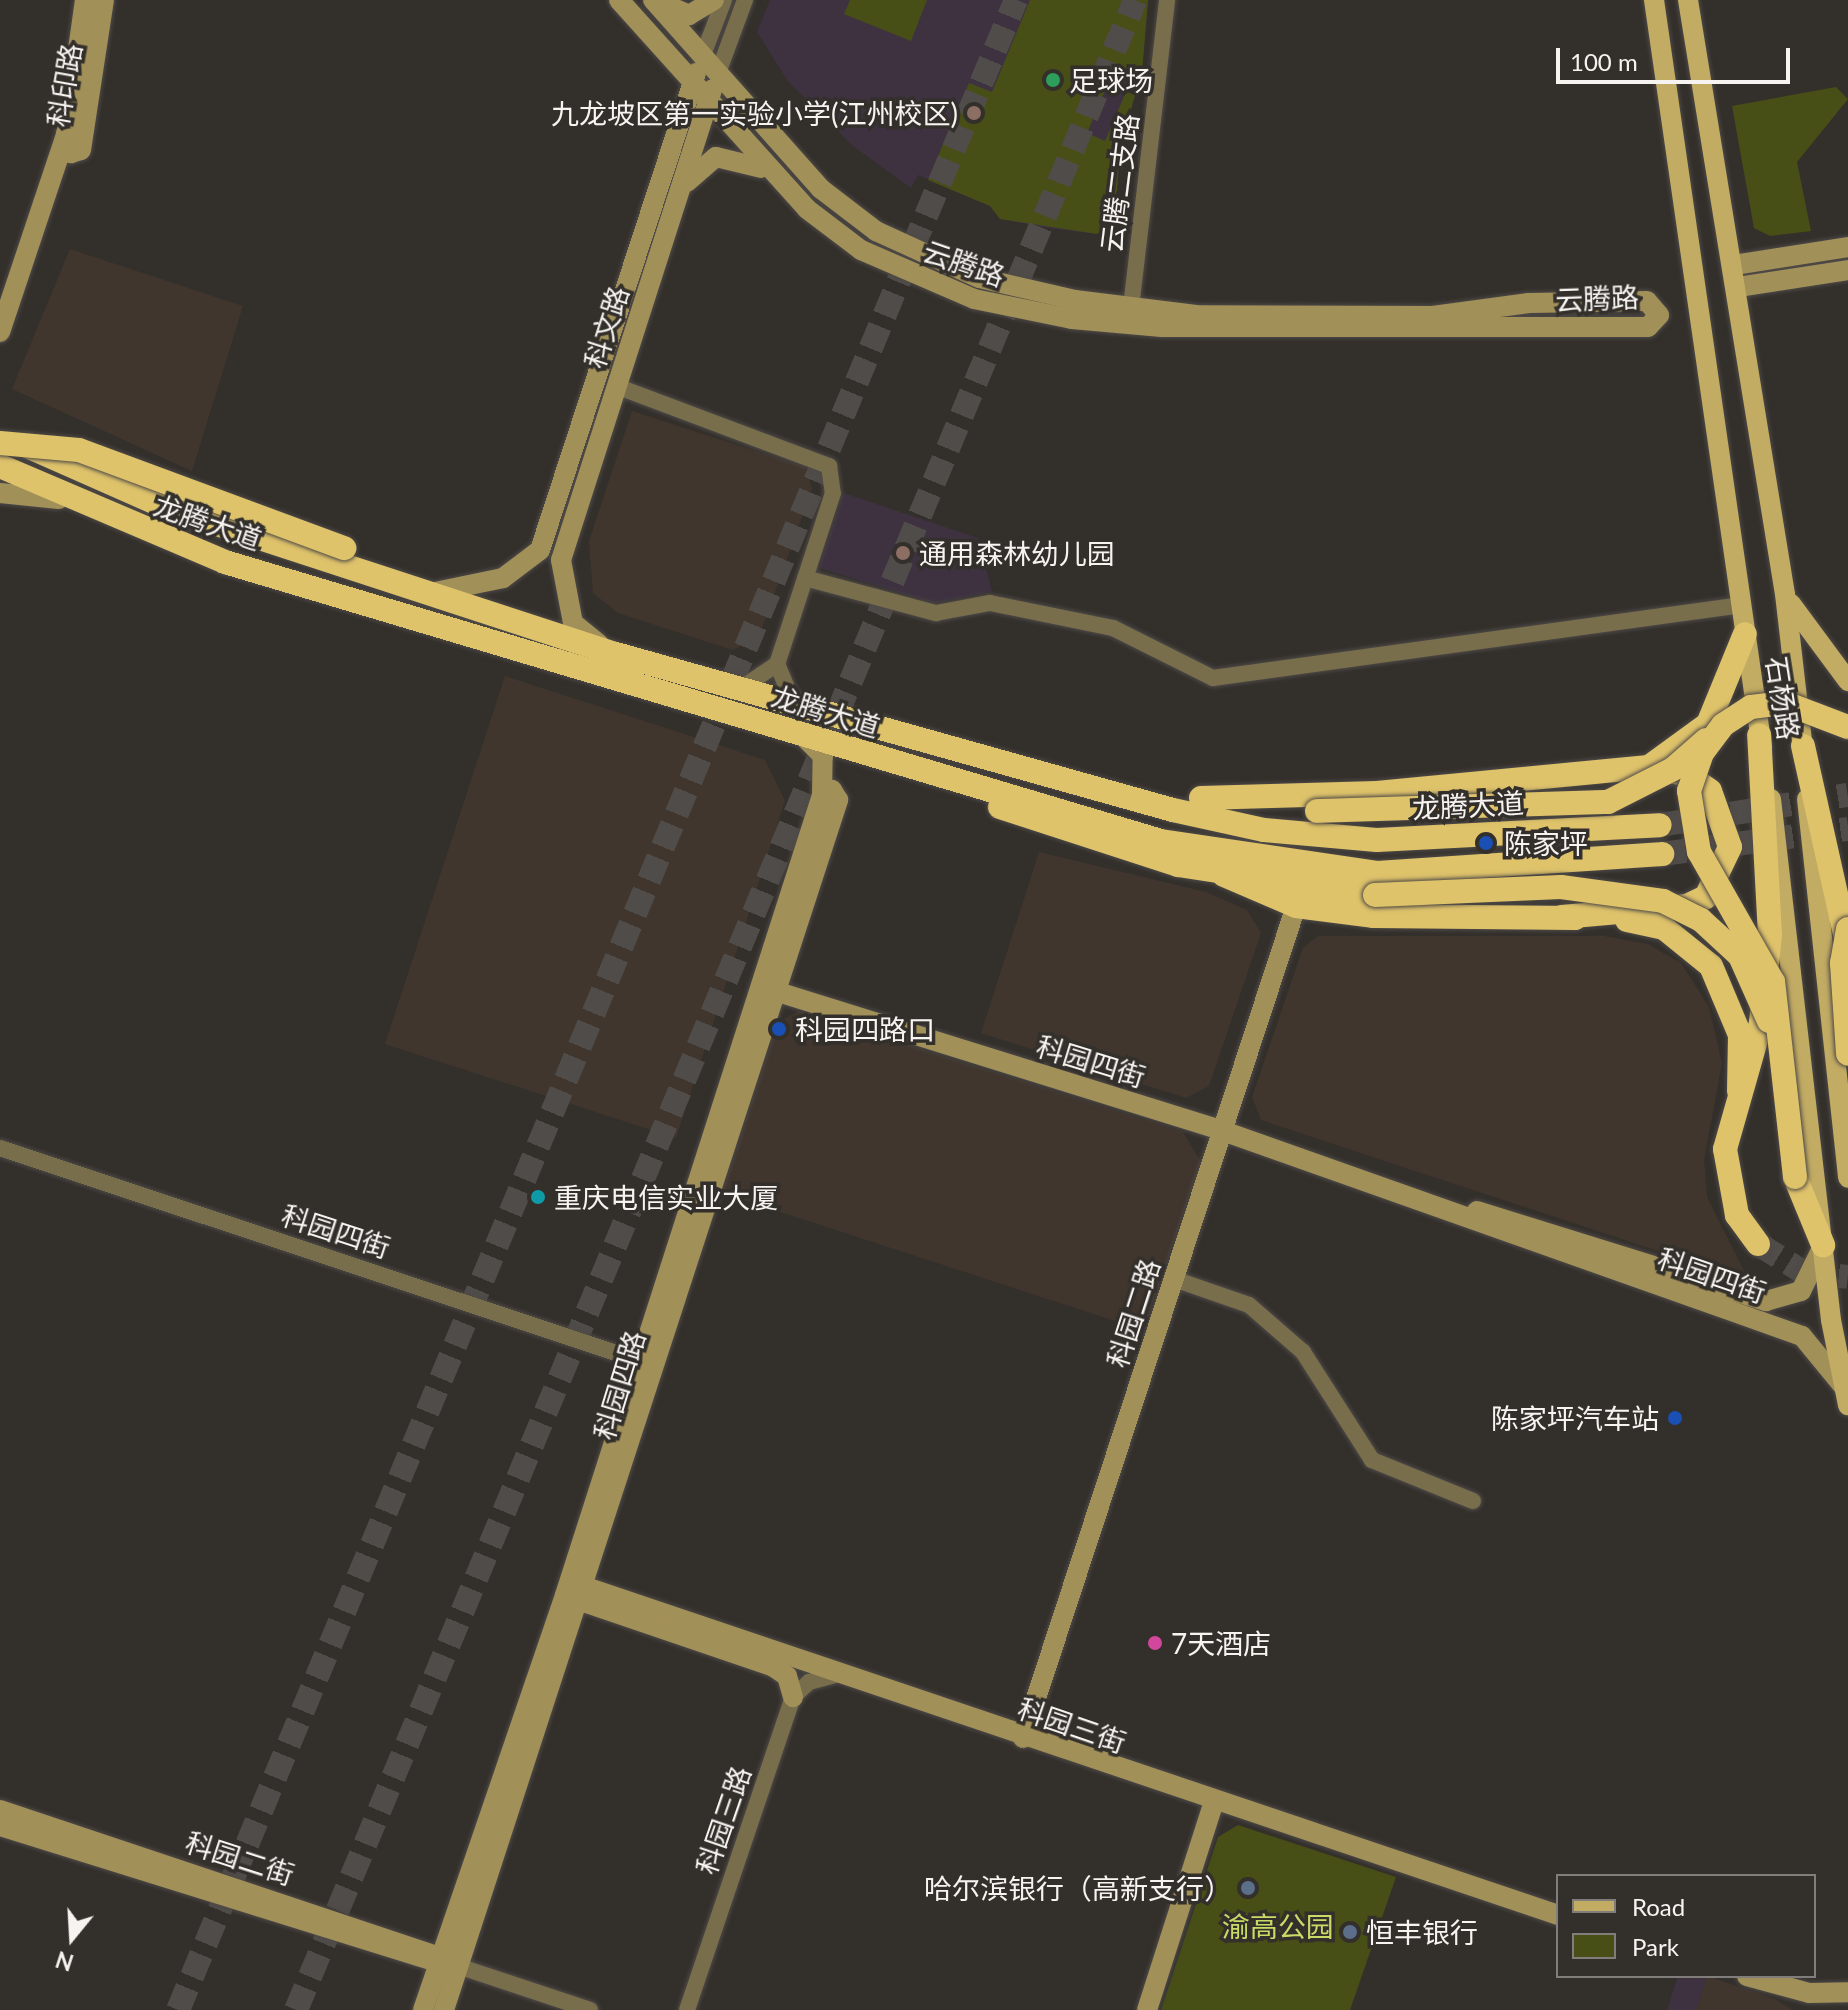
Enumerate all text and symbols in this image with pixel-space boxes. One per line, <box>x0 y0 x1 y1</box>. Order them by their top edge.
scale bar <box>1560 32 1794 82</box>
street label: 科印路 <box>40 41 88 129</box>
text: 100 m <box>1570 47 1638 76</box>
place label: 足球场 <box>1069 63 1153 97</box>
marker: 足球场 <box>1044 71 1062 89</box>
place label: 九龙坡区第一实验小学(江州校区) <box>551 96 958 130</box>
marker: 九龙坡区第一实验小学(江州校区) <box>965 104 983 122</box>
street label: 云腾二支路 <box>1094 111 1144 255</box>
street label: 云腾路 <box>919 233 1009 293</box>
street label: 云腾路 <box>1554 280 1640 316</box>
street label: 科文路 <box>577 282 635 372</box>
street label: 龙腾大道 <box>150 488 266 556</box>
place label: 通用森林幼儿园 <box>919 536 1115 570</box>
marker: 通用森林幼儿园 <box>894 544 912 562</box>
street label: 石杨路 <box>1760 654 1806 742</box>
street label: 龙腾大道 <box>768 679 884 743</box>
street label: 龙腾大道 <box>1411 785 1525 825</box>
place label: 陈家坪 <box>1504 826 1588 860</box>
marker: 陈家坪 <box>1475 832 1497 854</box>
place label: 科园四路口 <box>795 1012 935 1046</box>
marker: 科园四路口 <box>770 1020 788 1038</box>
street label: 科园四街 <box>1033 1029 1149 1093</box>
place label: 重庆电信实业大厦 <box>554 1180 778 1214</box>
marker: 重庆电信实业大厦 <box>529 1188 547 1206</box>
street label: 科园四街 <box>278 1198 394 1264</box>
street label: 科园四街 <box>1654 1241 1770 1309</box>
street label: 科园二路 <box>1100 1255 1166 1371</box>
street label: 科园四路 <box>587 1327 651 1443</box>
place label: 陈家坪汽车站 <box>1491 1401 1659 1435</box>
marker: 陈家坪汽车站 <box>1666 1409 1684 1427</box>
place label: 7天酒店 <box>1171 1626 1271 1660</box>
marker: 7天酒店 <box>1146 1634 1164 1652</box>
street label: 科园三街 <box>1014 1691 1130 1759</box>
street label: 科园三路 <box>689 1762 757 1878</box>
street label: 科园二街 <box>182 1825 298 1891</box>
place label: 哈尔滨银行（高新支行） <box>924 1871 1232 1905</box>
legend <box>1556 1874 1816 1978</box>
marker: 哈尔滨银行（高新支行） <box>1239 1879 1257 1897</box>
text: Road <box>1632 1892 1685 1921</box>
north arrow <box>32 1898 112 1978</box>
park label: 渝高公园 <box>1222 1909 1334 1943</box>
place label: 恒丰银行 <box>1366 1915 1478 1949</box>
marker: 恒丰银行 <box>1341 1923 1359 1941</box>
text: Park <box>1632 1932 1679 1961</box>
text: N <box>52 1946 77 1977</box>

